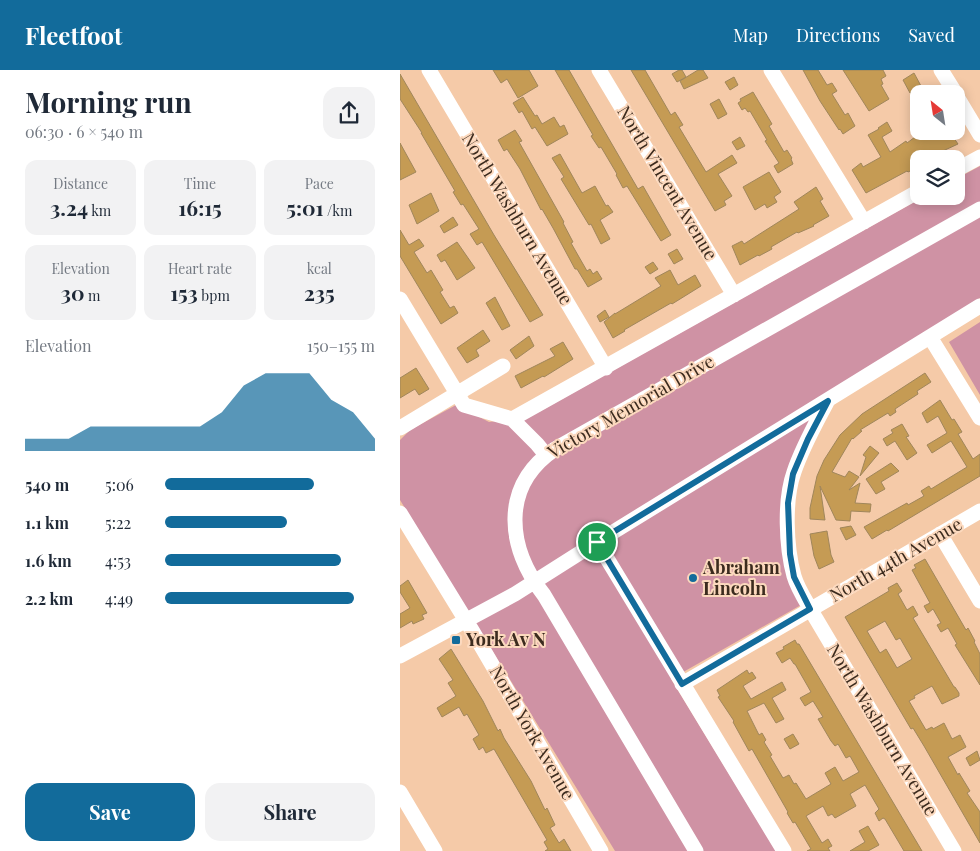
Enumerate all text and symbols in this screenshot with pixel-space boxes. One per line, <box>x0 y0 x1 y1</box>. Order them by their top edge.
text: Fleetfoot <box>25 19 122 51</box>
text: Map <box>733 23 768 47</box>
text: Directions <box>796 23 880 47</box>
text: Saved <box>908 23 955 47</box>
text: Morning run <box>25 83 192 120</box>
north arrow <box>910 85 965 140</box>
map controls <box>910 85 965 205</box>
button: share <box>323 87 375 139</box>
street label: North Vincent Avenue <box>612 101 723 264</box>
text: 06:30 · 6 × 540 m <box>25 121 143 142</box>
street label: North Washburn Avenue <box>457 128 579 309</box>
button: layers <box>910 150 965 205</box>
text: Distance <box>53 174 108 193</box>
text: Time <box>184 174 216 193</box>
text: Pace <box>305 174 334 193</box>
text: 3.24 <box>50 193 88 221</box>
text: 16:15 <box>178 193 222 221</box>
text: 5:01 <box>286 193 324 221</box>
text: km <box>88 201 111 220</box>
text: /km <box>324 201 352 220</box>
text: Elevation <box>52 259 110 278</box>
text: Heart rate <box>168 259 232 278</box>
text: kcal <box>307 259 332 278</box>
text: 30 <box>61 278 85 306</box>
text: 153 <box>170 278 198 306</box>
text: 235 <box>304 278 335 306</box>
text: m <box>85 286 101 305</box>
text: bpm <box>198 286 230 305</box>
text: Elevation <box>25 335 92 356</box>
text: 150–155 m <box>307 335 375 356</box>
street label: Victory Memorial Drive <box>542 349 718 464</box>
text: 540 m <box>25 474 69 495</box>
text: 5:06 <box>105 474 134 495</box>
street label: North 44th Avenue <box>825 511 966 607</box>
text: 1.1 km <box>25 512 69 533</box>
text: 5:22 <box>105 512 131 533</box>
pin <box>576 521 618 563</box>
icon: arrive <box>583 528 611 556</box>
text: 1.6 km <box>25 550 72 571</box>
text: 4:53 <box>105 550 131 571</box>
place label: Abraham Lincoln <box>702 555 781 600</box>
marker: Abraham Lincoln <box>687 572 699 584</box>
text: 2.2 km <box>25 588 73 609</box>
text: 4:49 <box>105 588 133 609</box>
place label: York Av N <box>465 627 546 651</box>
marker: York Av N <box>450 634 462 646</box>
street label: North Washburn Avenue <box>822 639 944 820</box>
street label: North York Avenue <box>485 661 581 804</box>
button: Save <box>25 783 195 841</box>
button: Share <box>205 783 375 841</box>

